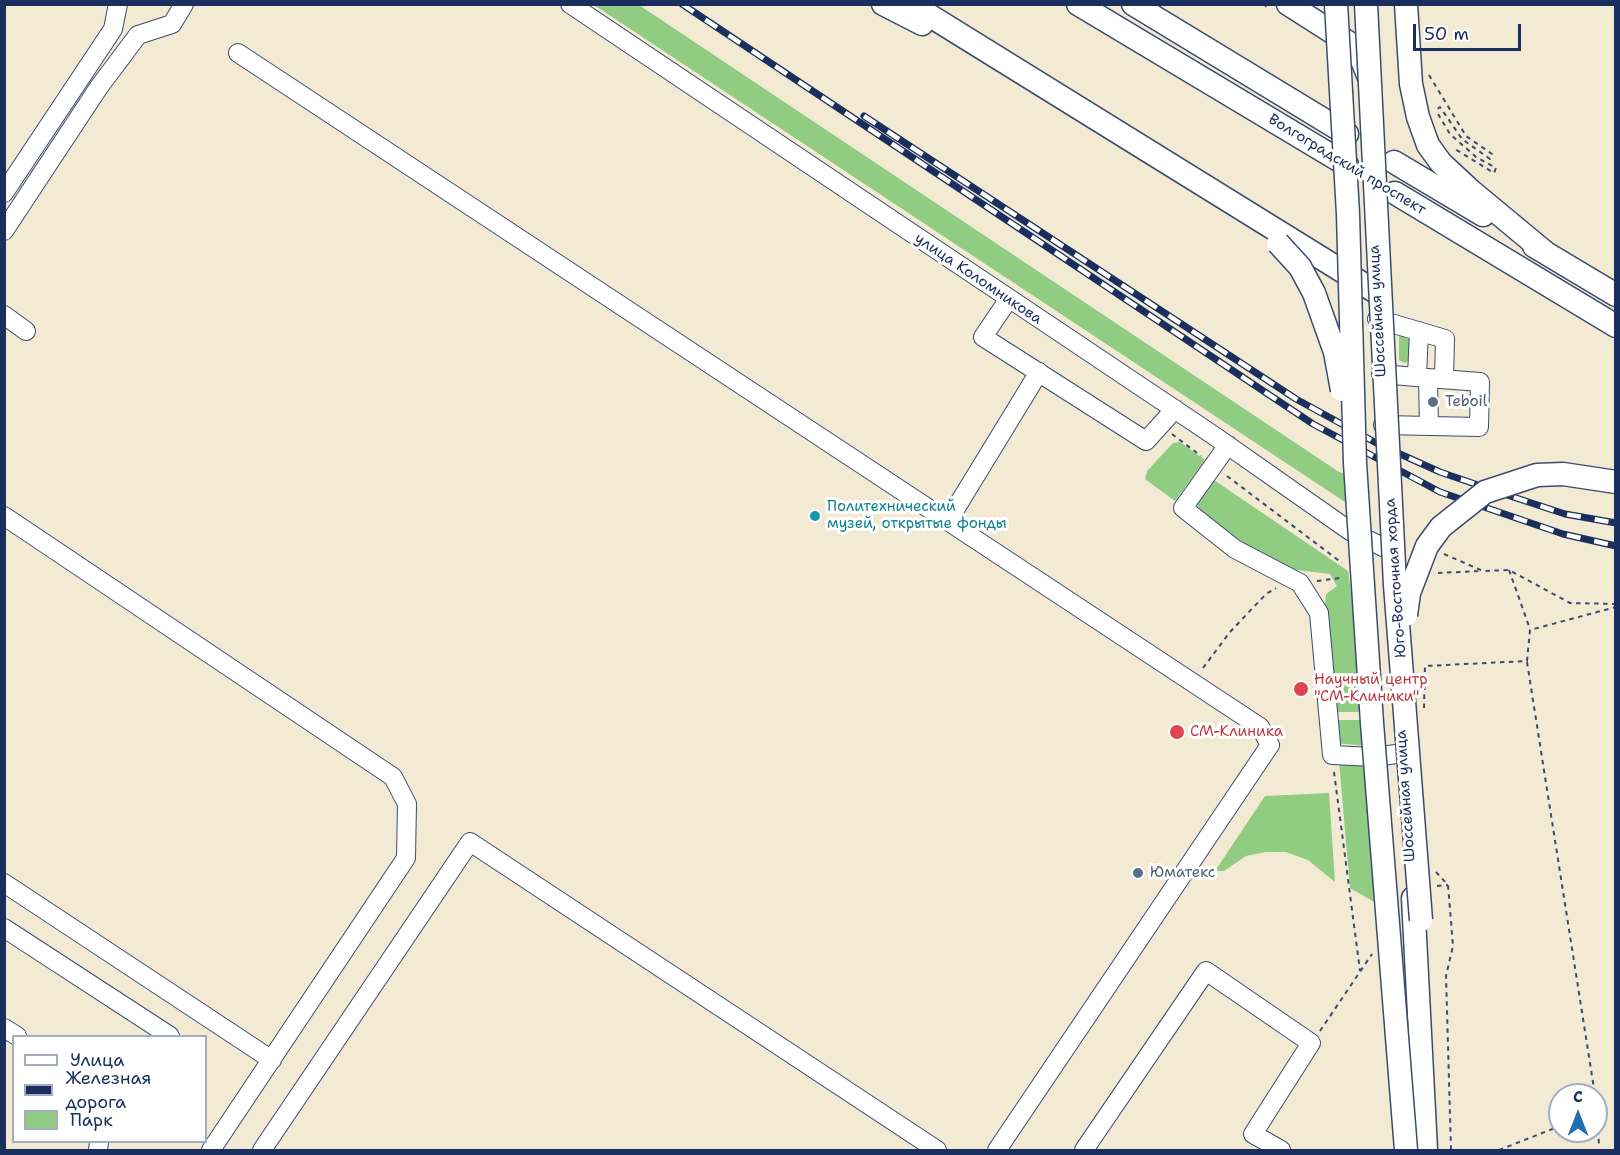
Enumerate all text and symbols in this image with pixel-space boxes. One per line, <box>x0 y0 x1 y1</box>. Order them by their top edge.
scale bar <box>1416 12 1524 50</box>
text: 50 m <box>1424 22 1469 46</box>
street label: Волгоградский проспект <box>1265 111 1429 219</box>
street label: улица Коломникова <box>911 230 1045 328</box>
street label: Шоссейная улица <box>1366 244 1390 378</box>
place label: Teboil <box>1445 393 1487 411</box>
marker: Teboil <box>1426 395 1440 409</box>
place label: Политехнический музей, открытые фонды <box>827 498 1007 533</box>
street label: Юго-Восточная хорда <box>1381 498 1411 658</box>
marker: Политехнический музей, открытые фонды <box>808 509 822 523</box>
place label: Научный центр "СМ-Клиники" <box>1314 671 1428 706</box>
marker: Научный центр "СМ-Клиники" <box>1292 680 1310 698</box>
marker: СМ-Клиника <box>1168 723 1186 741</box>
place label: СМ-Клиника <box>1190 723 1283 741</box>
street label: Шоссейная улица <box>1392 729 1420 863</box>
place label: Юматекс <box>1150 864 1215 882</box>
marker: Юматекс <box>1131 866 1145 880</box>
legend <box>12 1035 207 1143</box>
text: Улица <box>70 1048 124 1072</box>
text: Железная дорога <box>65 1066 151 1114</box>
north arrow <box>1548 1083 1608 1143</box>
text: С <box>1573 1086 1583 1107</box>
text: Парк <box>70 1108 113 1132</box>

